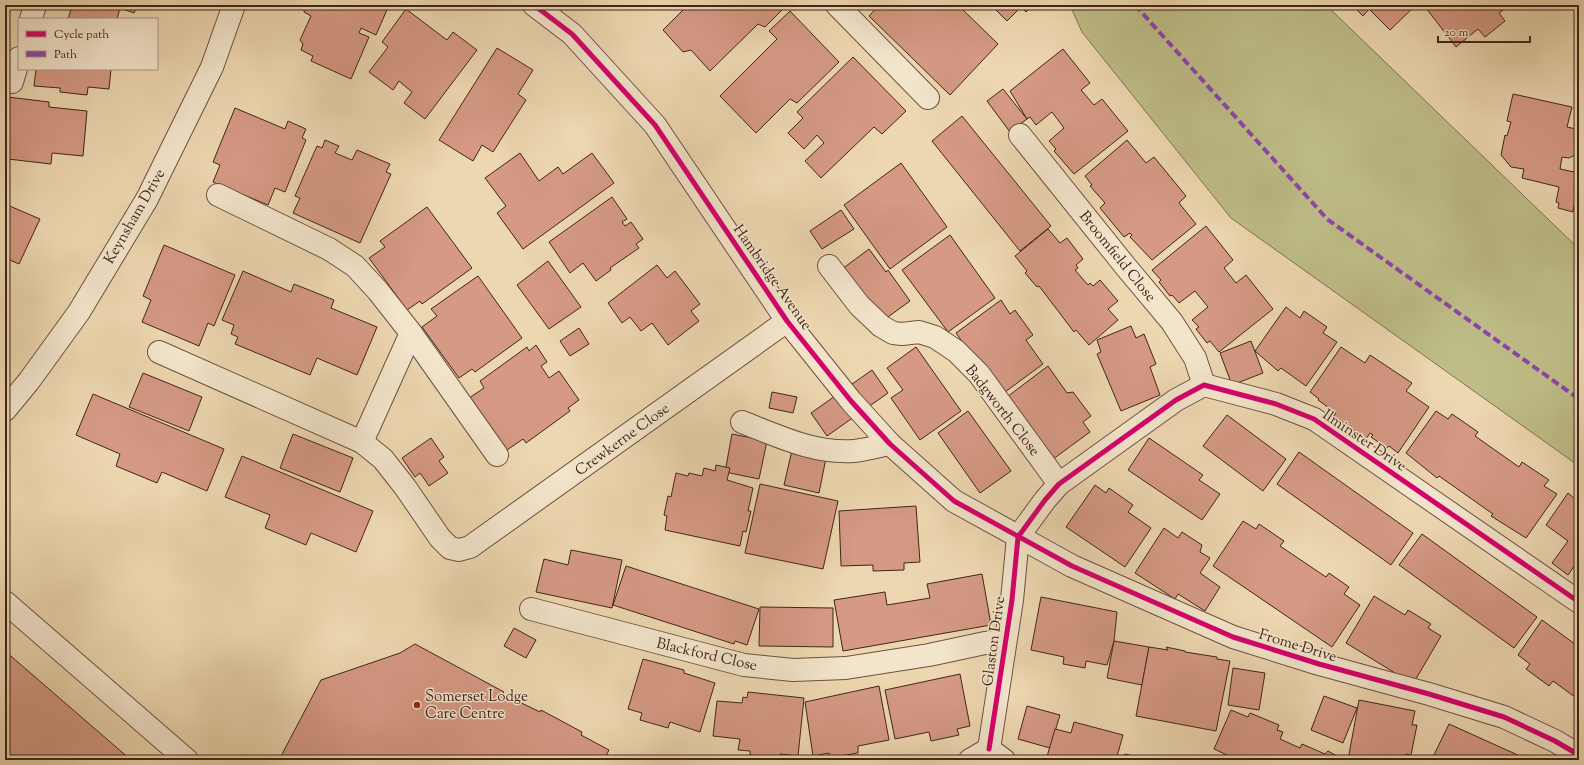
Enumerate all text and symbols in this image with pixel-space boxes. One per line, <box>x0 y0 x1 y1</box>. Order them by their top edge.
legend <box>18 18 158 70</box>
scale bar <box>1438 18 1530 44</box>
text: 20 m <box>1444 24 1469 42</box>
text: Cycle path <box>54 26 109 44</box>
text: Path <box>54 46 77 64</box>
street label: Keynsham Drive <box>100 165 171 268</box>
street label: Broomfield Close <box>1073 207 1160 307</box>
street label: Hambridge Avenue <box>727 221 816 335</box>
street label: Badgworth Close <box>959 361 1044 461</box>
street label: Crewkerne Close <box>571 399 674 482</box>
street label: Ilminster Drive <box>1318 405 1410 477</box>
street label: Glaston Drive <box>978 595 1011 688</box>
street label: Frome Drive <box>1256 625 1339 668</box>
street label: Blackford Close <box>654 634 759 677</box>
place label: Somerset Lodge Care Centre <box>425 687 528 725</box>
marker: Somerset Lodge Care Centre <box>412 700 422 710</box>

